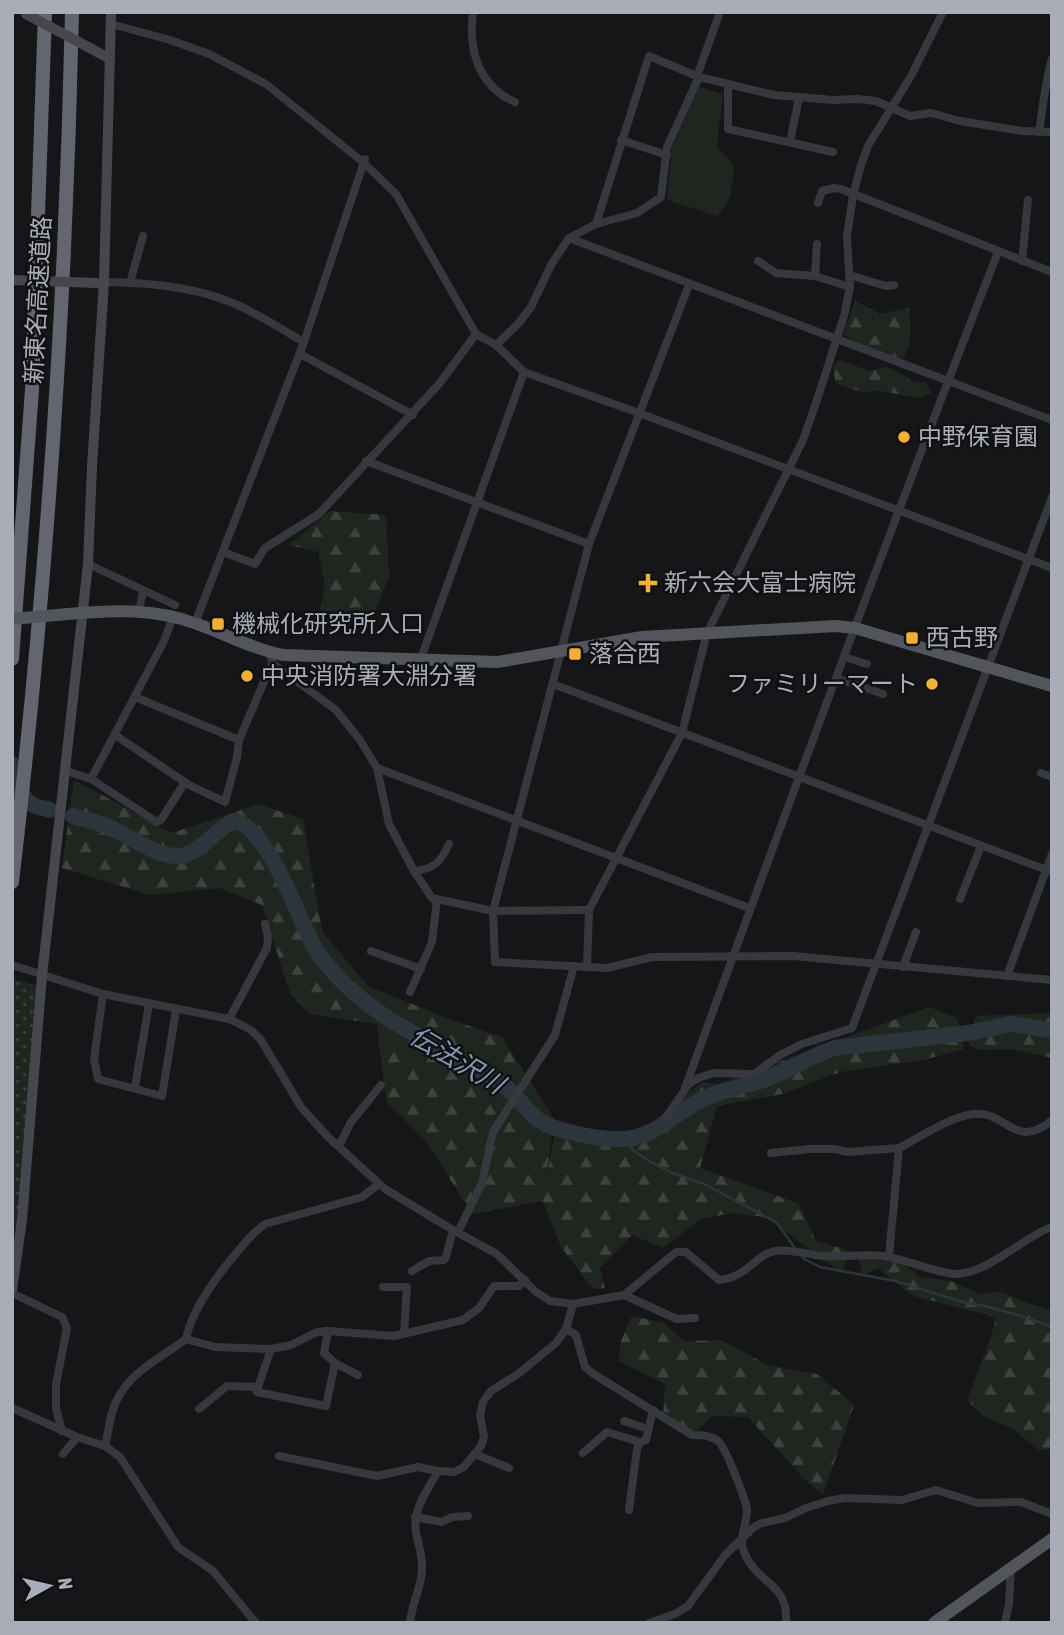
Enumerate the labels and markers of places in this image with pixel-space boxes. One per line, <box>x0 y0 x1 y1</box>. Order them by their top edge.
place label: 中野保育園 <box>918 423 1038 450</box>
marker: 中野保育園 <box>896 429 912 445</box>
place label: 新六会大富士病院 <box>664 569 856 596</box>
marker: 新六会大富士病院 <box>638 573 658 593</box>
place label: 機械化研究所入口 <box>232 610 424 637</box>
marker: 機械化研究所入口 <box>210 616 226 632</box>
place label: 西古野 <box>926 624 998 651</box>
marker: 西古野 <box>904 630 920 646</box>
place label: 落合西 <box>589 640 661 667</box>
marker: 落合西 <box>567 646 583 662</box>
place label: 中央消防署大淵分署 <box>261 662 477 689</box>
marker: 中央消防署大淵分署 <box>239 668 255 684</box>
place label: ファミリーマート <box>726 670 918 697</box>
marker: ファミリーマート <box>924 676 940 692</box>

